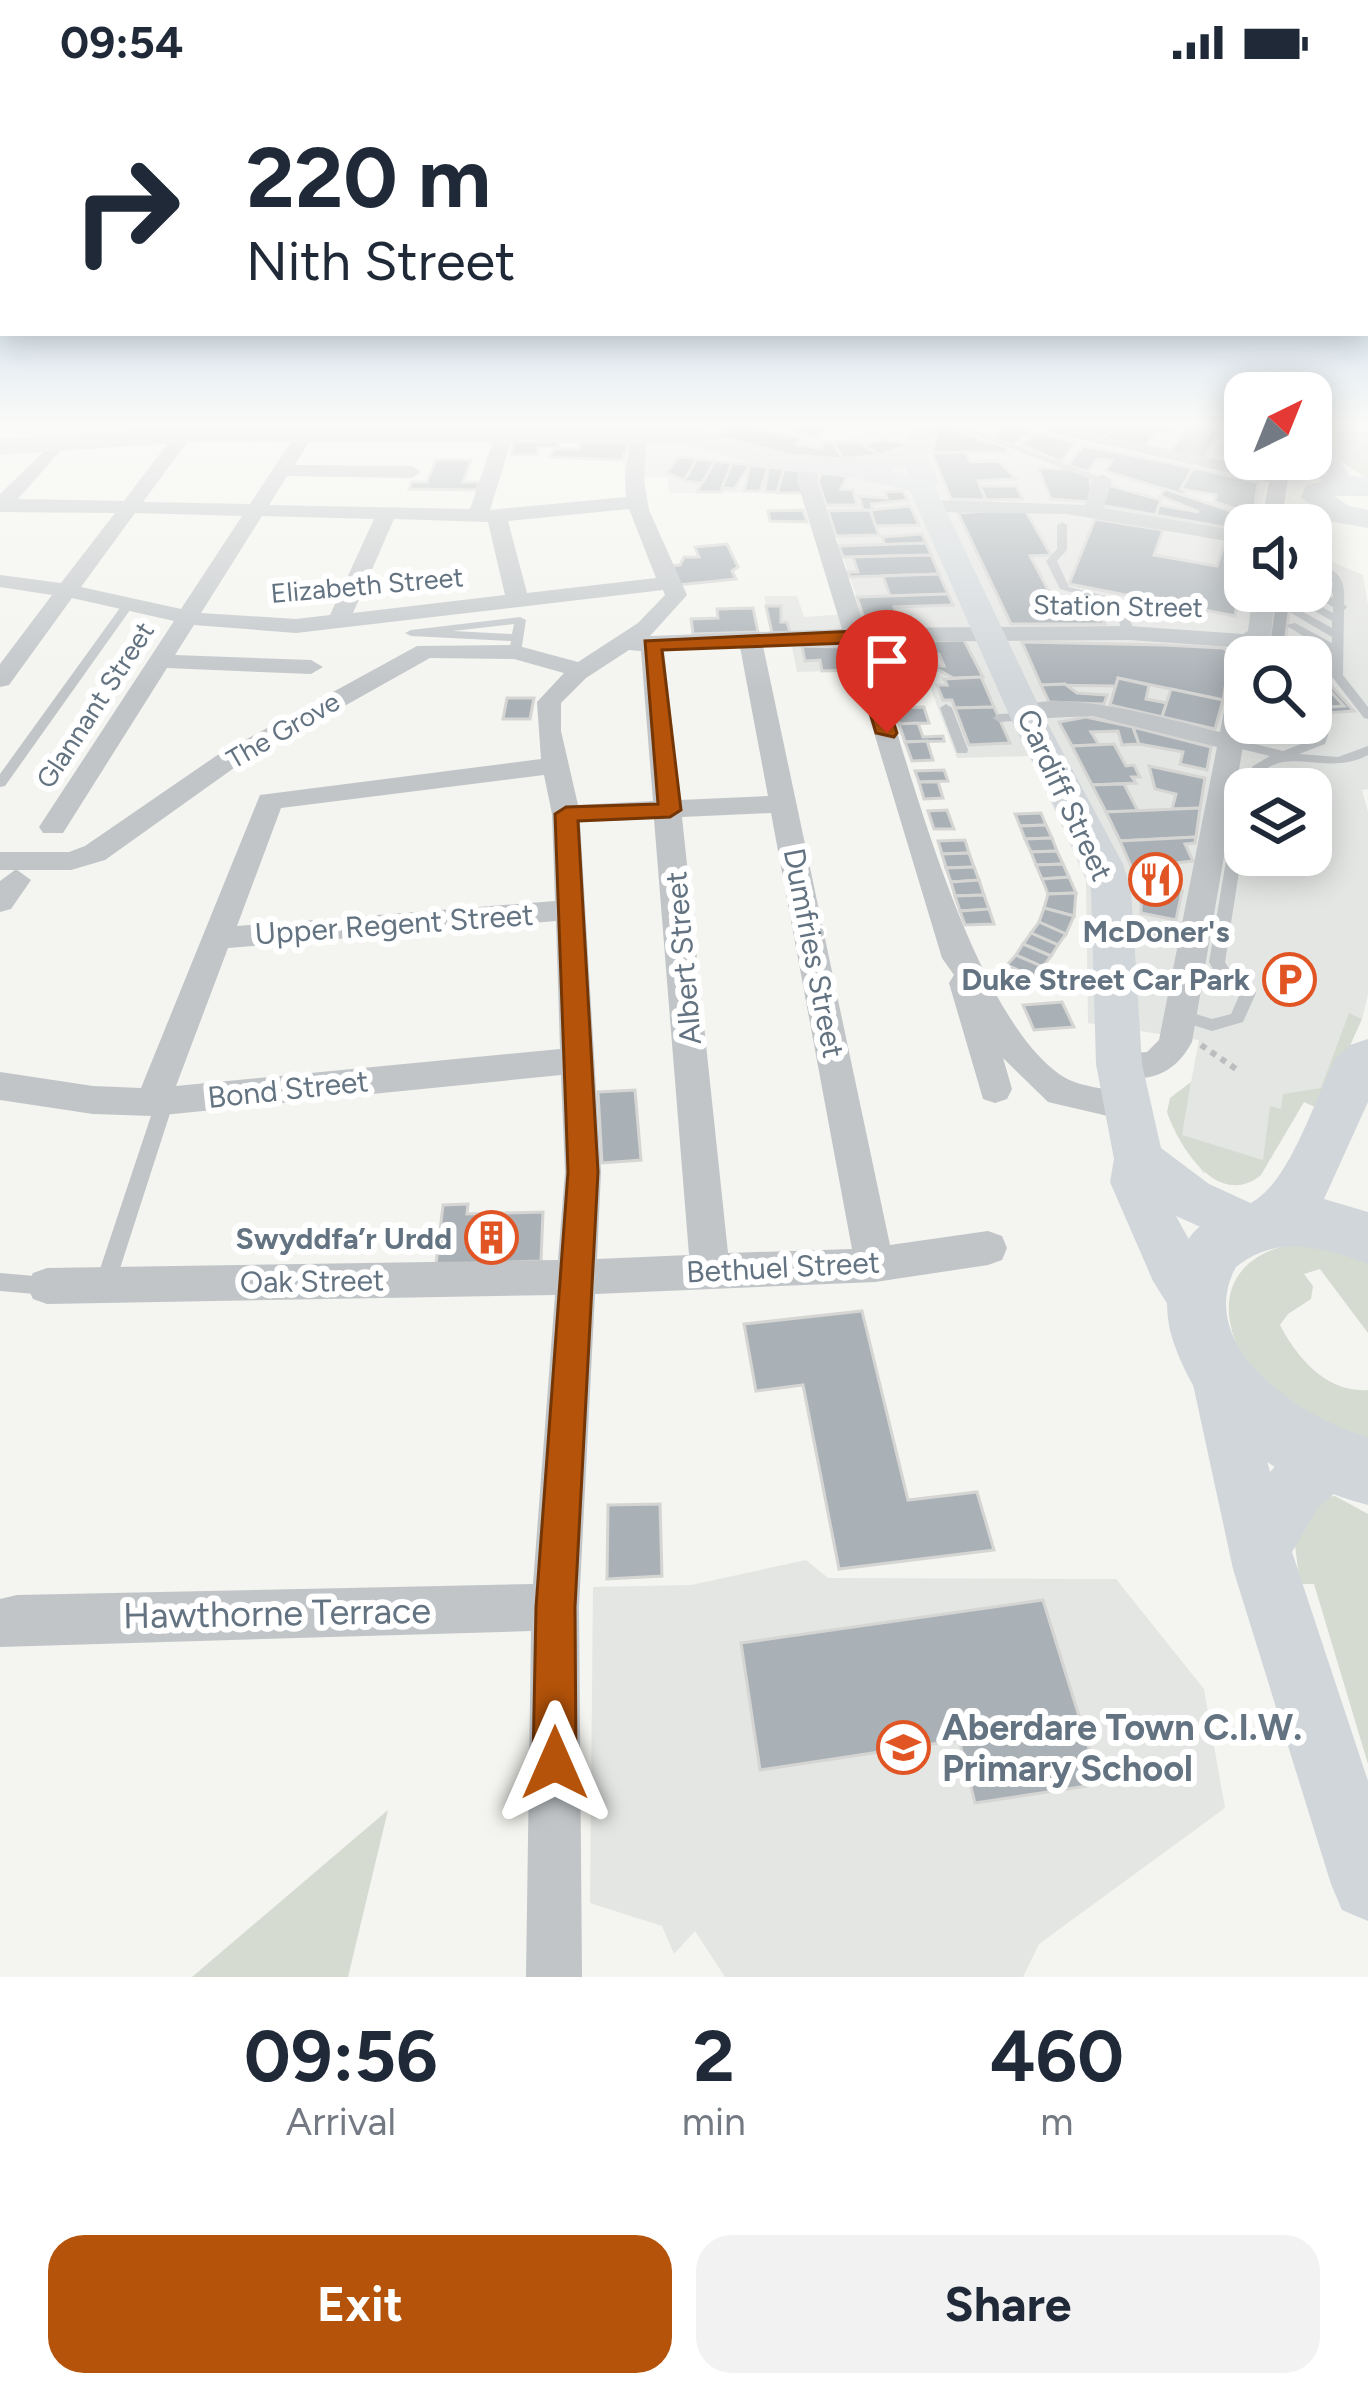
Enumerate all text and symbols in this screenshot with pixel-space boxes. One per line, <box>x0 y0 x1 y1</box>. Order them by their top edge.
text: 09:54 <box>60 15 183 69</box>
text: 220 m <box>246 127 491 228</box>
icon: right <box>48 132 204 288</box>
text: Nith Street <box>246 229 515 294</box>
north arrow <box>1224 372 1332 480</box>
map controls <box>1224 372 1332 876</box>
button: sound <box>1224 504 1332 612</box>
street label: Elizabeth Street <box>269 560 465 610</box>
street label: Station Street <box>1033 588 1203 624</box>
pin <box>836 610 938 733</box>
street label: Glannant Street <box>29 616 161 794</box>
icon: arrive <box>854 628 920 694</box>
button: search <box>1224 636 1332 744</box>
street label: The Grove <box>221 685 345 775</box>
street label: Cardiff Street <box>1009 703 1121 887</box>
button: layers <box>1224 768 1332 876</box>
street label: Dumfries Street <box>776 845 852 1061</box>
restaurant icon: McDoner's <box>1128 851 1184 907</box>
street label: Albert Street <box>657 870 709 1046</box>
street label: Upper Regent Street <box>253 896 535 952</box>
place label: McDoner's <box>1083 913 1229 950</box>
parking icon: Duke Street Car Park <box>1261 951 1317 1007</box>
place label: Duke Street Car Park <box>961 961 1250 998</box>
street label: Bond Street <box>206 1062 370 1116</box>
building icon: Swyddfa’r Urdd <box>463 1210 519 1266</box>
place label: Swyddfa’r Urdd <box>236 1220 452 1257</box>
street label: Bethuel Street <box>685 1243 881 1291</box>
street label: Oak Street <box>239 1261 385 1301</box>
street label: Hawthorne Terrace <box>123 1589 431 1637</box>
position arrow <box>492 1700 618 1826</box>
place label: Aberdare Town C.I.W. Primary School <box>942 1706 1302 1790</box>
school or university icon: Aberdare Town C.I.W. Primary School <box>875 1720 931 1776</box>
text: 09:56 <box>244 2013 438 2099</box>
text: 2 <box>693 2013 735 2099</box>
text: 460 <box>990 2013 1124 2099</box>
text: Arrival <box>286 2098 396 2145</box>
text: min <box>682 2098 746 2145</box>
text: m <box>1040 2098 1074 2145</box>
button: Exit <box>48 2235 672 2373</box>
button: Share <box>696 2235 1320 2373</box>

